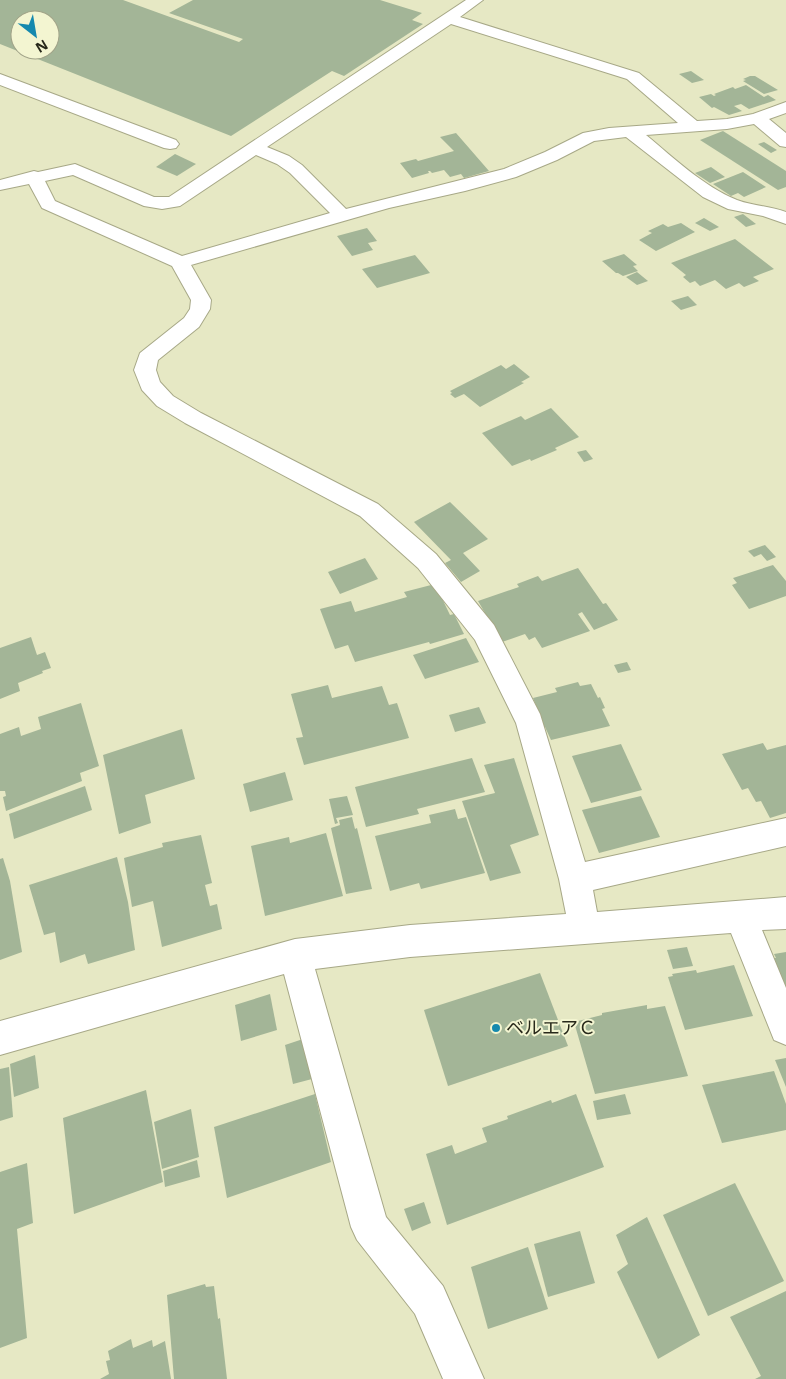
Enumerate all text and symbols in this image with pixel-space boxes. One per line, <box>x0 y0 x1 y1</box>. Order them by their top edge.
north arrow <box>10 10 60 60</box>
text: N <box>32 35 52 58</box>
place label: ベルエアＣ <box>506 1015 596 1039</box>
marker: ベルエアＣ <box>490 1022 502 1034</box>

